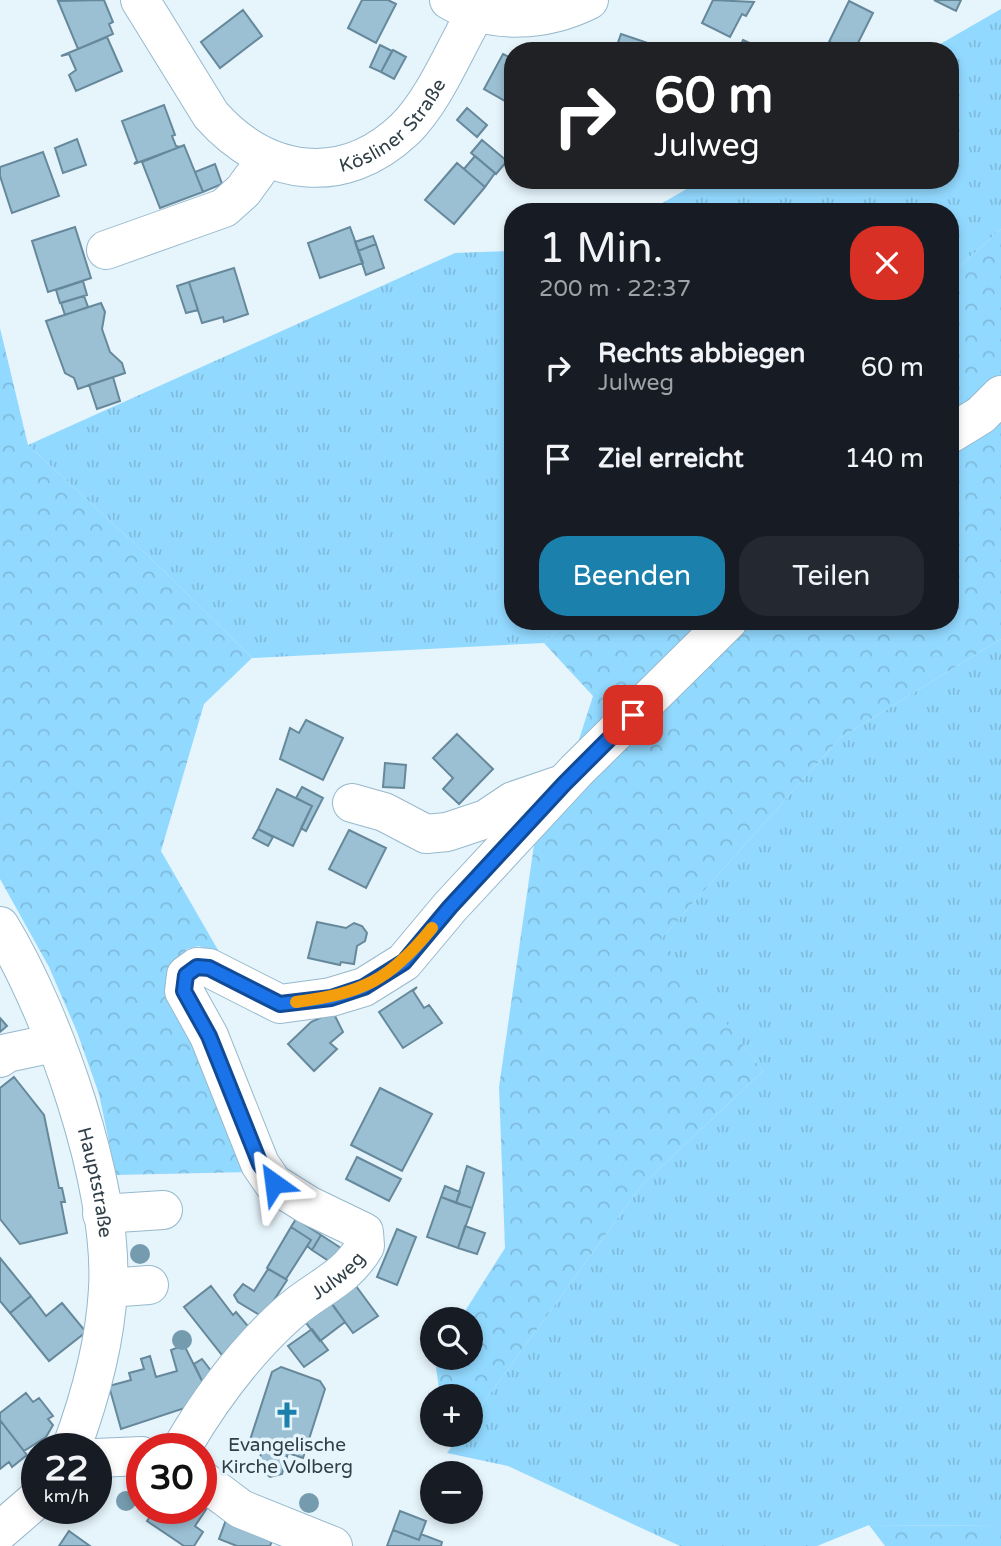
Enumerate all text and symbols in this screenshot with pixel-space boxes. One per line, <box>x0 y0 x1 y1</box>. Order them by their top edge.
text: 60 m <box>654 67 773 126</box>
icon: right <box>539 70 630 161</box>
street label: Kösliner Straße <box>337 75 450 177</box>
text: Julweg <box>654 127 760 165</box>
text: 1 Min. <box>539 223 663 274</box>
button: close <box>850 226 924 300</box>
text: 200 m · 22:37 <box>539 275 691 303</box>
text: Rechts abbiegen <box>598 338 805 369</box>
icon: right <box>539 349 577 387</box>
text: 60 m <box>861 352 924 383</box>
text: Julweg <box>598 369 674 397</box>
icon: arrive <box>539 440 577 478</box>
text: Ziel erreicht <box>598 443 744 474</box>
text: 140 m <box>844 443 924 474</box>
button: Beenden <box>539 536 725 616</box>
button: Teilen <box>739 536 924 616</box>
pin <box>603 685 663 745</box>
icon: arrive <box>614 696 652 734</box>
street label: Hauptstraße <box>73 1125 116 1239</box>
position arrow <box>237 1146 311 1220</box>
street label: Julweg <box>307 1248 370 1304</box>
map controls <box>420 1307 483 1524</box>
button: search <box>420 1307 483 1370</box>
button: + <box>420 1384 483 1447</box>
church icon: Evangelische Kirche Volberg <box>272 1400 302 1430</box>
speed limit sign: 30 <box>126 1433 217 1524</box>
place label: Evangelische Kirche Volberg <box>221 1434 353 1478</box>
text: 22 <box>45 1448 88 1490</box>
button: − <box>420 1461 483 1524</box>
text: km/h <box>44 1485 89 1507</box>

